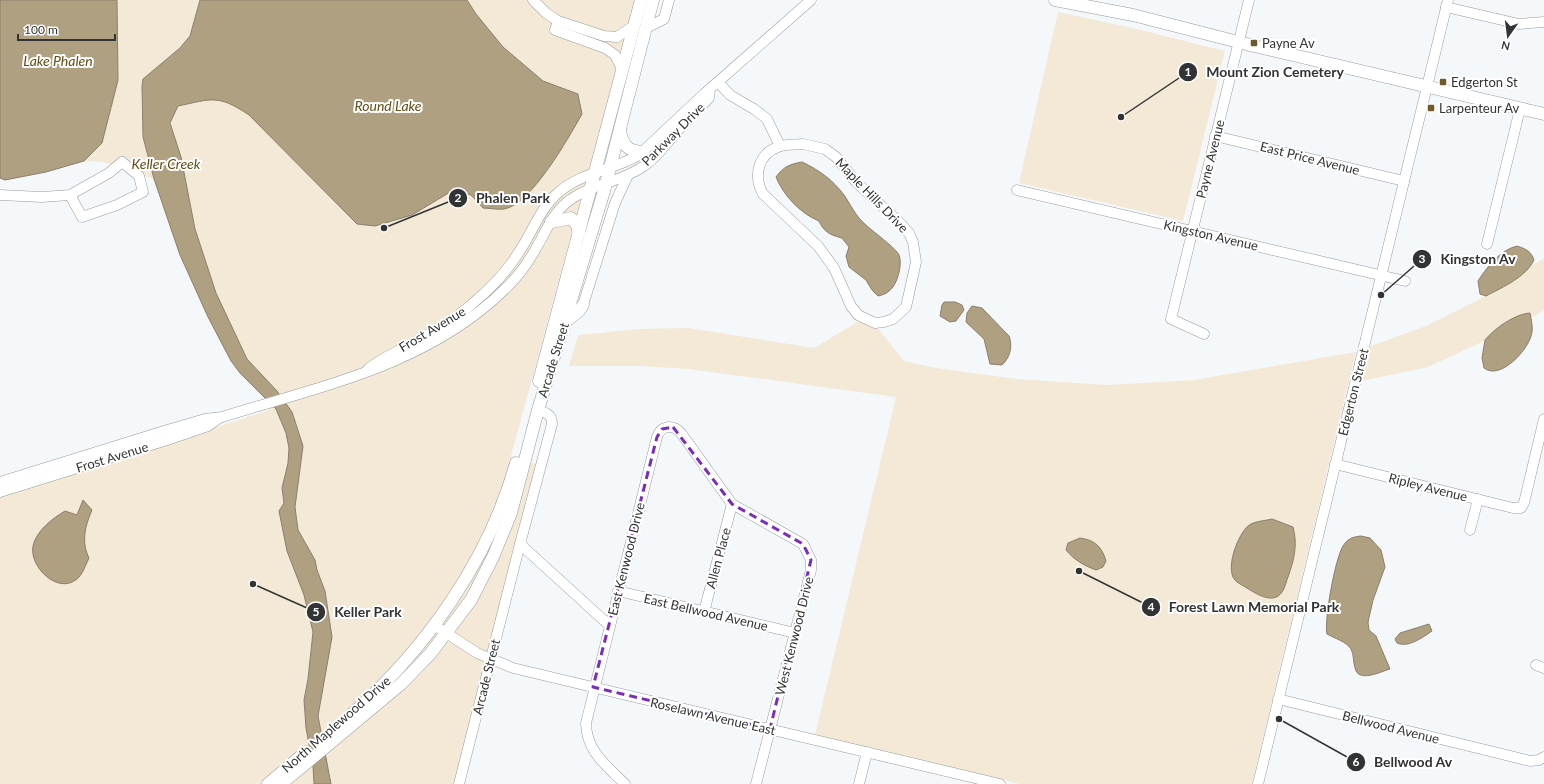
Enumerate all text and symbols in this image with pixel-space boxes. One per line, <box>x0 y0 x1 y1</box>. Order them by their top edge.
scale bar <box>18 16 115 42</box>
north arrow <box>1488 16 1528 56</box>
text: 100 m <box>24 22 58 37</box>
place label: Payne Av <box>1262 35 1315 51</box>
marker: Payne Av <box>1249 38 1259 48</box>
text: N <box>1500 39 1511 54</box>
water label: Lake Phalen <box>23 52 93 69</box>
callout: Mount Zion Cemetery <box>1178 59 1352 85</box>
text: Mount Zion Cemetery <box>1206 63 1344 80</box>
text: 1 <box>1185 64 1192 79</box>
place label: Edgerton St <box>1451 74 1518 90</box>
marker: Edgerton St <box>1438 77 1448 87</box>
water label: Round Lake <box>354 97 422 114</box>
street label: Parkway Drive <box>638 99 708 169</box>
place label: Larpenteur Av <box>1439 100 1520 116</box>
marker: Larpenteur Av <box>1426 103 1436 113</box>
street label: Payne Avenue <box>1192 118 1228 200</box>
street label: East Price Avenue <box>1259 138 1362 178</box>
street label: Maple Hills Drive <box>832 154 912 236</box>
water label: Keller Creek <box>132 155 201 172</box>
callout: Phalen Park <box>448 185 558 211</box>
text: Phalen Park <box>476 189 551 206</box>
text: 2 <box>455 190 462 205</box>
street label: Kingston Avenue <box>1162 216 1260 254</box>
callout: Kingston Av <box>1412 246 1524 272</box>
text: Kingston Av <box>1440 250 1516 267</box>
text: 3 <box>1419 251 1426 266</box>
street label: Frost Avenue <box>396 303 468 355</box>
street label: Arcade Street <box>534 320 572 399</box>
street label: Edgerton Street <box>1334 346 1372 437</box>
street label: Frost Avenue <box>74 438 150 476</box>
street label: Ripley Avenue <box>1387 469 1469 505</box>
street label: East Kenwood Drive <box>604 501 648 617</box>
street label: Allen Place <box>702 526 734 590</box>
street label: West Kenwood Drive <box>771 575 817 697</box>
street label: East Bellwood Avenue <box>642 590 770 634</box>
callout: Forest Lawn Memorial Park <box>1141 594 1347 620</box>
text: Forest Lawn Memorial Park <box>1169 598 1340 615</box>
callout: Keller Park <box>306 599 410 625</box>
text: 4 <box>1148 599 1155 614</box>
text: Keller Park <box>334 603 402 620</box>
text: 5 <box>313 604 320 619</box>
street label: Arcade Street <box>469 637 503 717</box>
street label: North Maplewood Drive <box>278 672 394 776</box>
street label: Roselawn Avenue East <box>649 694 777 738</box>
street label: Bellwood Avenue <box>1341 707 1441 747</box>
callout: Bellwood Av <box>1346 749 1461 775</box>
text: Bellwood Av <box>1374 753 1453 770</box>
text: 6 <box>1353 754 1360 769</box>

